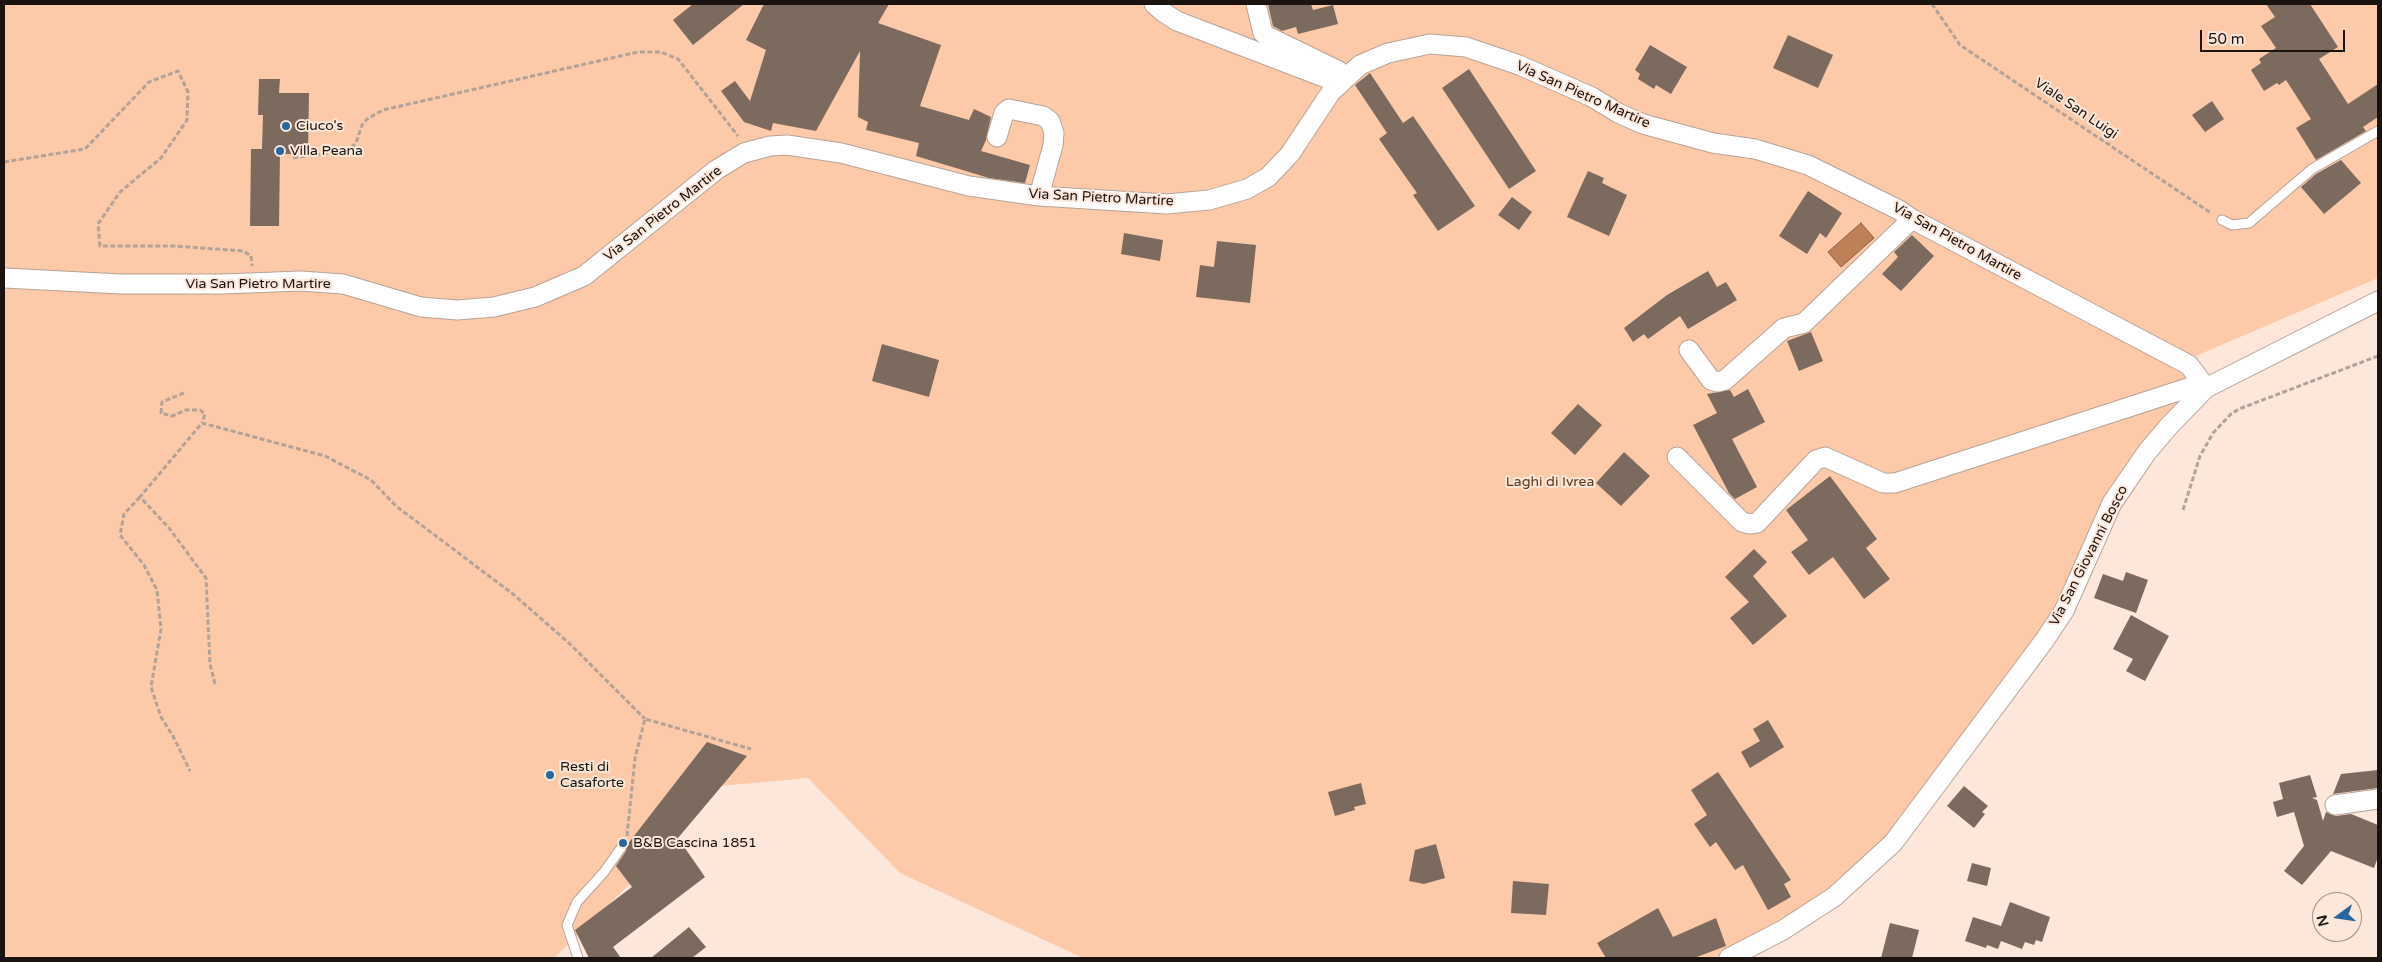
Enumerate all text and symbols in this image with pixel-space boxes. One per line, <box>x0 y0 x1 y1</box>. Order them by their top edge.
scale bar <box>2202 20 2347 52</box>
text: 50 m <box>2208 30 2245 48</box>
street label: Via San Pietro Martire <box>1513 58 1653 132</box>
street label: Viale San Luigi <box>2031 75 2121 143</box>
place label: Ciuco's <box>296 118 343 134</box>
marker: Ciuco's <box>280 120 292 132</box>
place label: Villa Peana <box>290 143 363 159</box>
marker: Villa Peana <box>274 145 286 157</box>
street label: Via San Pietro Martire <box>601 163 725 265</box>
street label: Via San Pietro Martire <box>1028 186 1174 210</box>
street label: Via San Pietro Martire <box>1889 199 2025 285</box>
street label: Via San Pietro Martire <box>185 276 331 292</box>
park label: Laghi di Ivrea <box>1506 474 1594 490</box>
street label: Via San Giovanni Bosco <box>2046 483 2132 629</box>
place label: Resti di Casaforte <box>560 759 624 792</box>
marker: Resti di Casaforte <box>544 769 556 781</box>
place label: B&B Cascina 1851 <box>633 835 757 851</box>
marker: B&B Cascina 1851 <box>617 837 629 849</box>
north arrow <box>2312 892 2362 942</box>
text: N <box>2313 913 2333 928</box>

